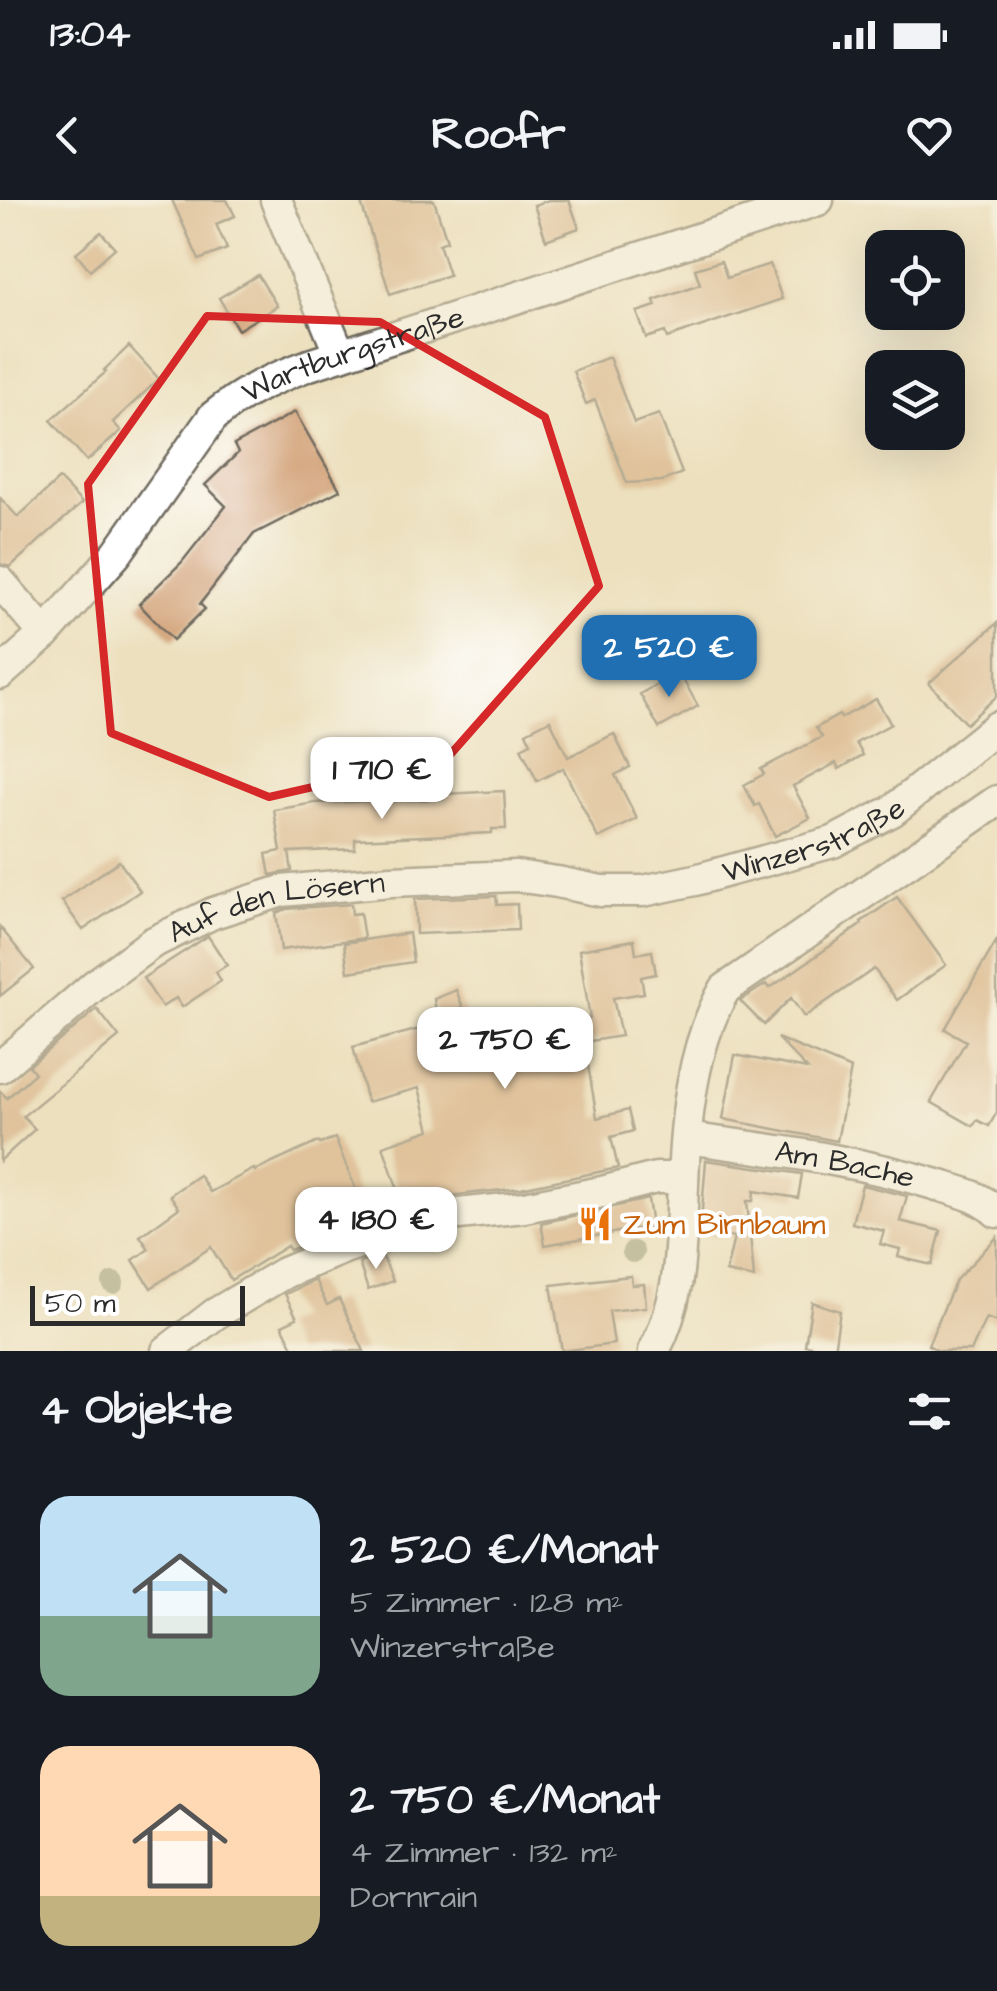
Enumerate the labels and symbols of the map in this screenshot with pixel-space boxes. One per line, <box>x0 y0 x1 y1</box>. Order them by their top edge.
street label: Wartburgstraße <box>235 296 469 414</box>
pin: 2 520 € <box>577 615 761 700</box>
pin: 1 710 € <box>290 737 474 822</box>
street label: Winzerstraße <box>718 788 915 893</box>
street label: Auf den Lösern <box>161 862 387 954</box>
pin: 2 750 € <box>413 1007 597 1092</box>
street label: Am Bache <box>772 1131 919 1199</box>
pin: 4 180 € <box>284 1187 468 1272</box>
place label: Zum Birnbaum <box>623 1204 826 1246</box>
restaurant icon: Zum Birnbaum <box>576 1205 614 1243</box>
scale bar <box>30 1281 245 1326</box>

